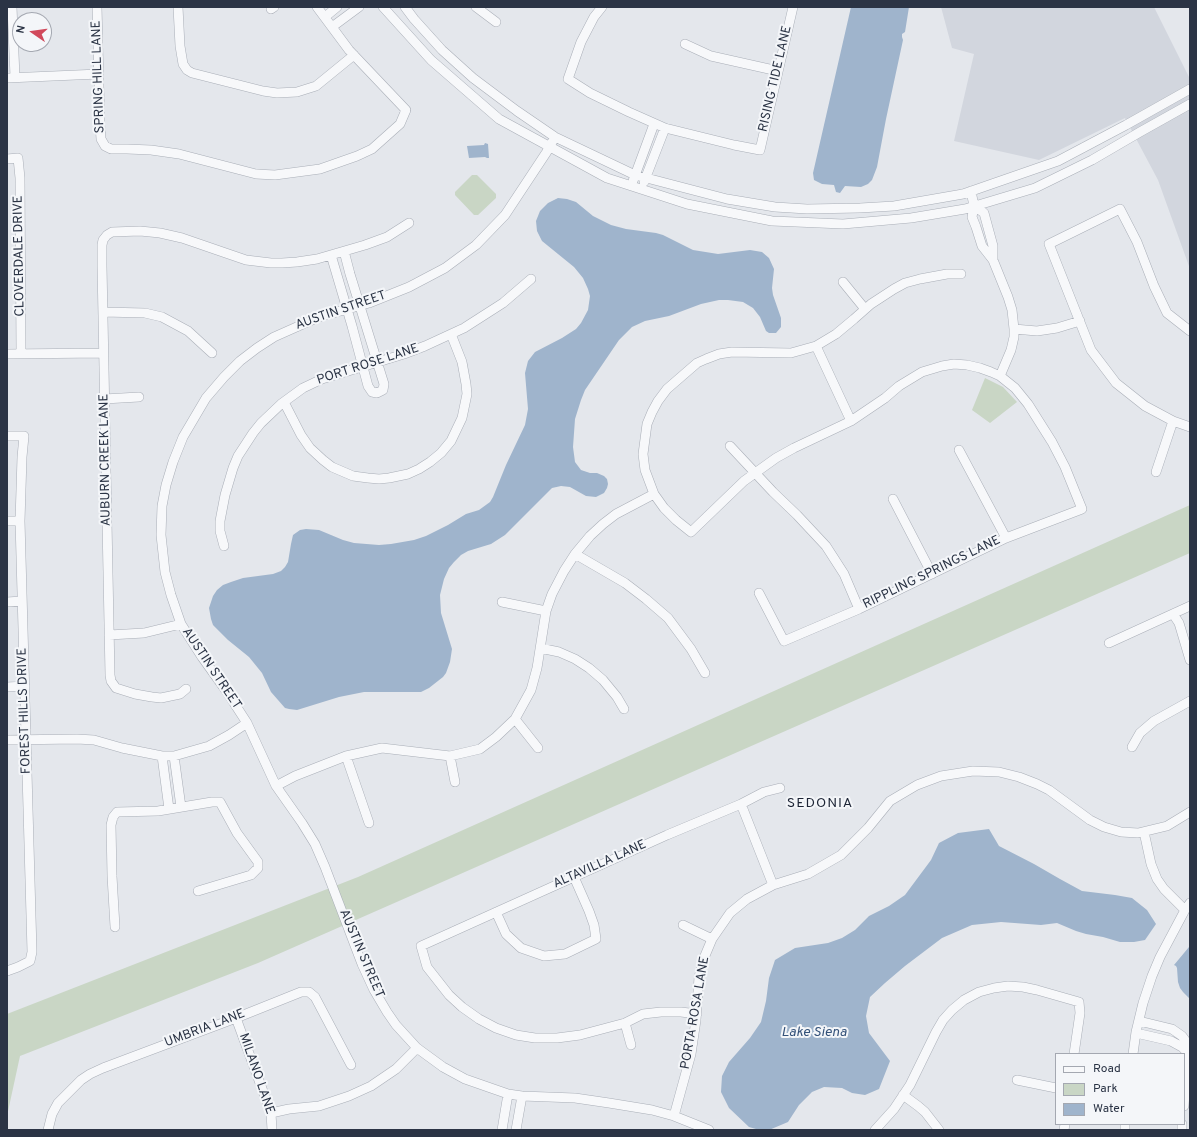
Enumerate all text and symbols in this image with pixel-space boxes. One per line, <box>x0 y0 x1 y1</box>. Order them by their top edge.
north arrow <box>12 12 52 52</box>
street label: SPRING HILL LANE <box>89 20 109 134</box>
text: N <box>14 24 29 35</box>
street label: RISING TIDE LANE <box>756 24 796 134</box>
street label: CLOVERDALE DRIVE <box>11 195 29 317</box>
street label: AUSTIN STREET <box>294 288 388 334</box>
street label: PORT ROSE LANE <box>315 341 421 389</box>
street label: AUBURN CREEK LANE <box>97 394 115 526</box>
street label: RIPPLING SPRINGS LANE <box>861 533 1003 613</box>
street label: AUSTIN STREET <box>178 625 244 713</box>
street label: FOREST HILLS DRIVE <box>15 648 35 774</box>
district label: SEDONIA <box>787 796 853 812</box>
street label: ALTAVILLA LANE <box>551 837 649 893</box>
street label: AUSTIN STREET <box>335 907 387 1001</box>
street label: PORTA ROSA LANE <box>678 955 714 1071</box>
street label: UMBRIA LANE <box>163 1007 247 1051</box>
water label: Lake Siena <box>781 1025 847 1041</box>
street label: MILANO LANE <box>235 1031 277 1117</box>
legend <box>1055 1053 1185 1125</box>
text: Road <box>1093 1061 1121 1077</box>
text: Park <box>1093 1081 1118 1097</box>
text: Water <box>1093 1101 1125 1117</box>

